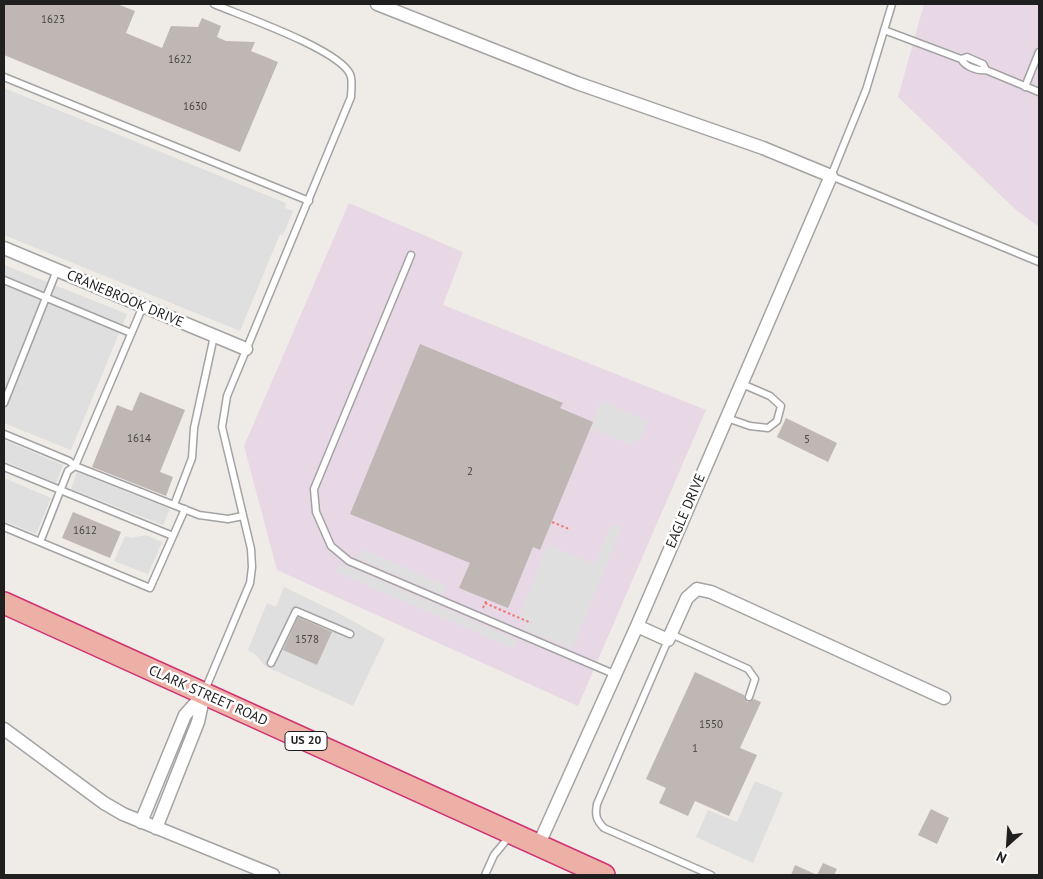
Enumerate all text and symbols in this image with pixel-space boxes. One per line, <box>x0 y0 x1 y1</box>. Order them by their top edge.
house number: 1623 <box>41 13 65 27</box>
house number: 1622 <box>168 53 192 67</box>
house number: 1630 <box>183 100 207 114</box>
street label: CRANEBROOK DRIVE <box>64 267 186 331</box>
house number: 1614 <box>127 432 151 446</box>
house number: 5 <box>804 433 810 447</box>
house number: 2 <box>467 465 473 479</box>
street label: EAGLE DRIVE <box>663 471 709 551</box>
house number: 1612 <box>73 524 97 538</box>
house number: 1578 <box>295 633 319 647</box>
street label: CLARK STREET ROAD <box>146 662 270 730</box>
house number: 1550 <box>699 718 723 732</box>
road number: US 20 <box>285 731 327 750</box>
house number: 1 <box>692 742 698 756</box>
north arrow <box>983 819 1033 869</box>
text: N <box>993 847 1010 868</box>

